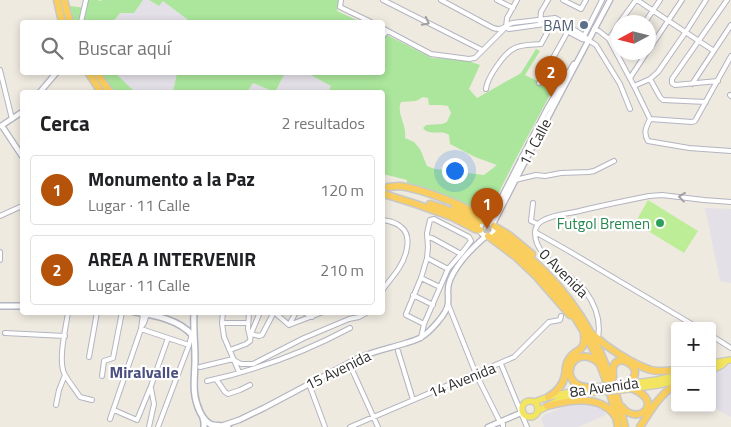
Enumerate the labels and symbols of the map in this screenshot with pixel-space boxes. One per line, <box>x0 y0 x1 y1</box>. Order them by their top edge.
place label: BAM <box>543 14 574 37</box>
north arrow <box>611 15 656 60</box>
one-way arrow <box>421 16 430 26</box>
marker: BAM <box>578 19 590 31</box>
pin: 2 <box>535 56 567 97</box>
street label: 11 Calle <box>513 114 557 170</box>
your location <box>442 158 468 184</box>
pin: 1 <box>471 188 503 229</box>
one-way arrow <box>678 192 686 203</box>
place label: Futgol Bremen <box>557 212 650 235</box>
marker: Futgol Bremen <box>654 217 666 229</box>
street label: 0 Avenida <box>534 243 594 303</box>
street label: 15 Avenida <box>301 344 375 396</box>
street label: 14 Avenida <box>425 356 499 404</box>
district label: Miralvalle <box>109 360 179 384</box>
street label: 8a Avenida <box>568 371 640 403</box>

